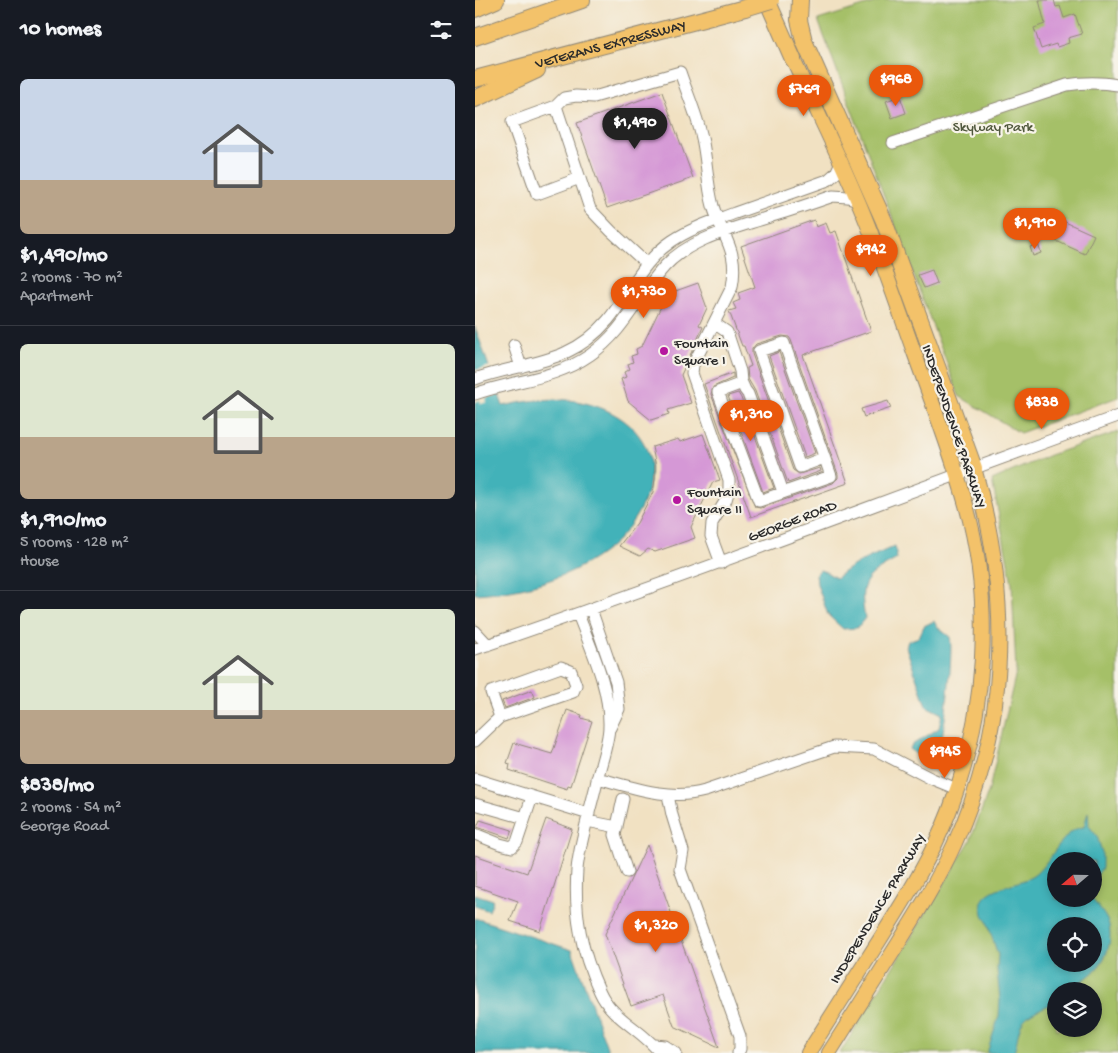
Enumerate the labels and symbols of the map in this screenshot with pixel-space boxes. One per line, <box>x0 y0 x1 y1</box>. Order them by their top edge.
street label: VETERANS EXPRESSWAY <box>533 17 688 74</box>
pin: $968 <box>866 64 926 107</box>
pin: $769 <box>774 74 834 117</box>
pin: $1,490 <box>594 108 676 150</box>
park label: Skyway Park <box>953 119 1035 137</box>
pin: $1,910 <box>994 208 1076 250</box>
pin: $942 <box>841 234 901 277</box>
pin: $1,730 <box>603 276 685 319</box>
place label: Fountain Square I <box>673 335 728 370</box>
street label: INDEPENDENCE PARKWAY <box>917 343 990 511</box>
marker: Fountain Square I <box>658 345 670 357</box>
pin: $838 <box>1012 388 1072 430</box>
pin: $1,310 <box>710 400 792 442</box>
place label: Fountain Square II <box>686 484 742 519</box>
marker: Fountain Square II <box>671 494 683 506</box>
street label: GEORGE ROAD <box>746 497 840 547</box>
pin: $945 <box>915 736 975 779</box>
street label: INDEPENDENCE PARKWAY <box>827 831 931 987</box>
north arrow <box>1047 852 1103 908</box>
pin: $1,320 <box>615 910 697 953</box>

